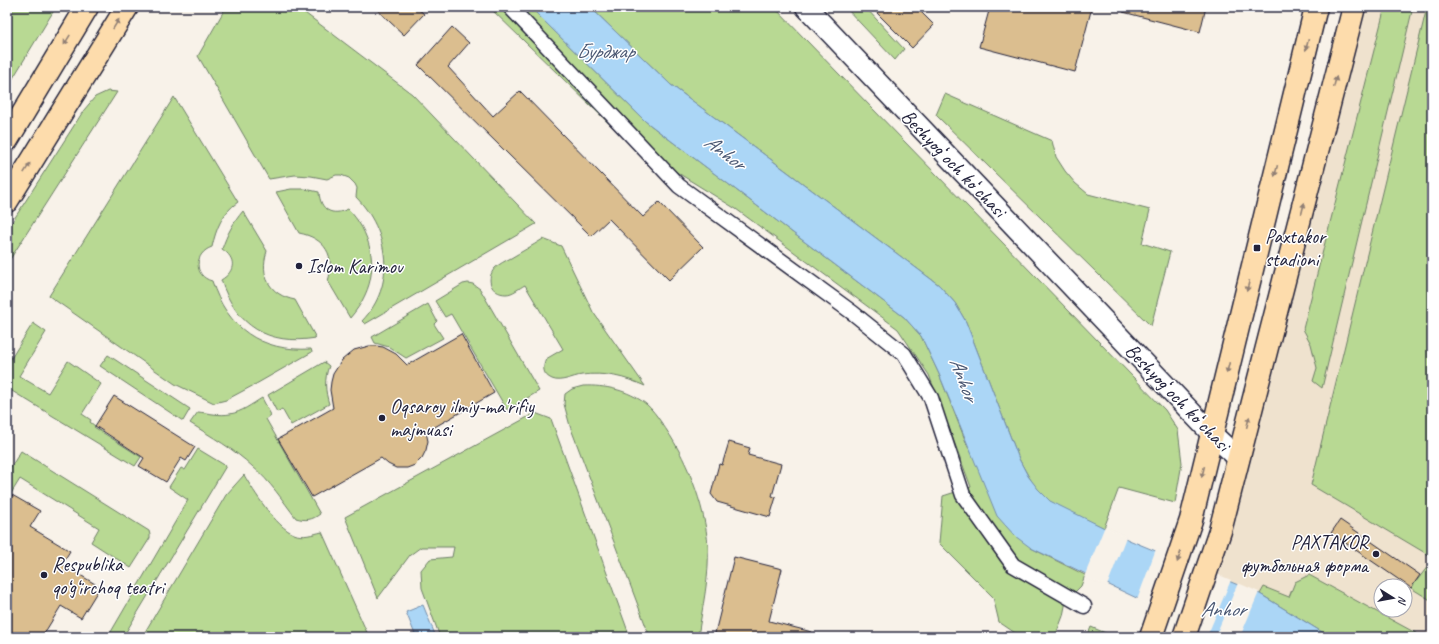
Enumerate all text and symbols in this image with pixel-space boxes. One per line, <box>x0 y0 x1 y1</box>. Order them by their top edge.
one-way arrow <box>113 18 120 30</box>
one-way arrow <box>63 35 71 45</box>
water label: Бурджар <box>576 38 637 64</box>
one-way arrow <box>1304 39 1310 51</box>
one-way arrow <box>1332 76 1338 88</box>
street label: Beshyogʻoch koʻchasi <box>896 104 1013 224</box>
water label: Anhor <box>699 128 753 178</box>
one-way arrow <box>24 162 31 174</box>
one-way arrow <box>1273 165 1279 177</box>
one-way arrow <box>1300 202 1306 214</box>
place label: Paxtakor stadioni <box>1265 224 1327 272</box>
marker: Paxtakor stadioni <box>1252 243 1262 253</box>
place label: Islom Karimov <box>307 254 405 279</box>
marker: Islom Karimov <box>294 261 304 271</box>
one-way arrow <box>1245 280 1251 292</box>
street label: Beshyogʻoch koʻchasi <box>1120 338 1237 458</box>
water label: Anhor <box>944 354 985 408</box>
one-way arrow <box>1225 362 1231 374</box>
place label: Oqsaroy ilmiy-ma'rifiy majmuasi <box>390 394 535 442</box>
marker: Oqsaroy ilmiy-ma'rifiy majmuasi <box>377 413 387 423</box>
one-way arrow <box>1246 415 1252 428</box>
one-way arrow <box>1199 466 1205 478</box>
place label: PAXTAKOR футбольная форма <box>1241 530 1370 578</box>
marker: PAXTAKOR футбольная форма <box>1371 549 1381 559</box>
one-way arrow <box>1175 551 1181 563</box>
place label: Respublika qo‘g‘irchoq teatri <box>52 552 166 600</box>
marker: Respublika qo‘g‘irchoq teatri <box>39 570 49 580</box>
north arrow <box>1373 578 1413 618</box>
text: N <box>1395 595 1410 607</box>
water label: Anhor <box>1201 596 1249 622</box>

